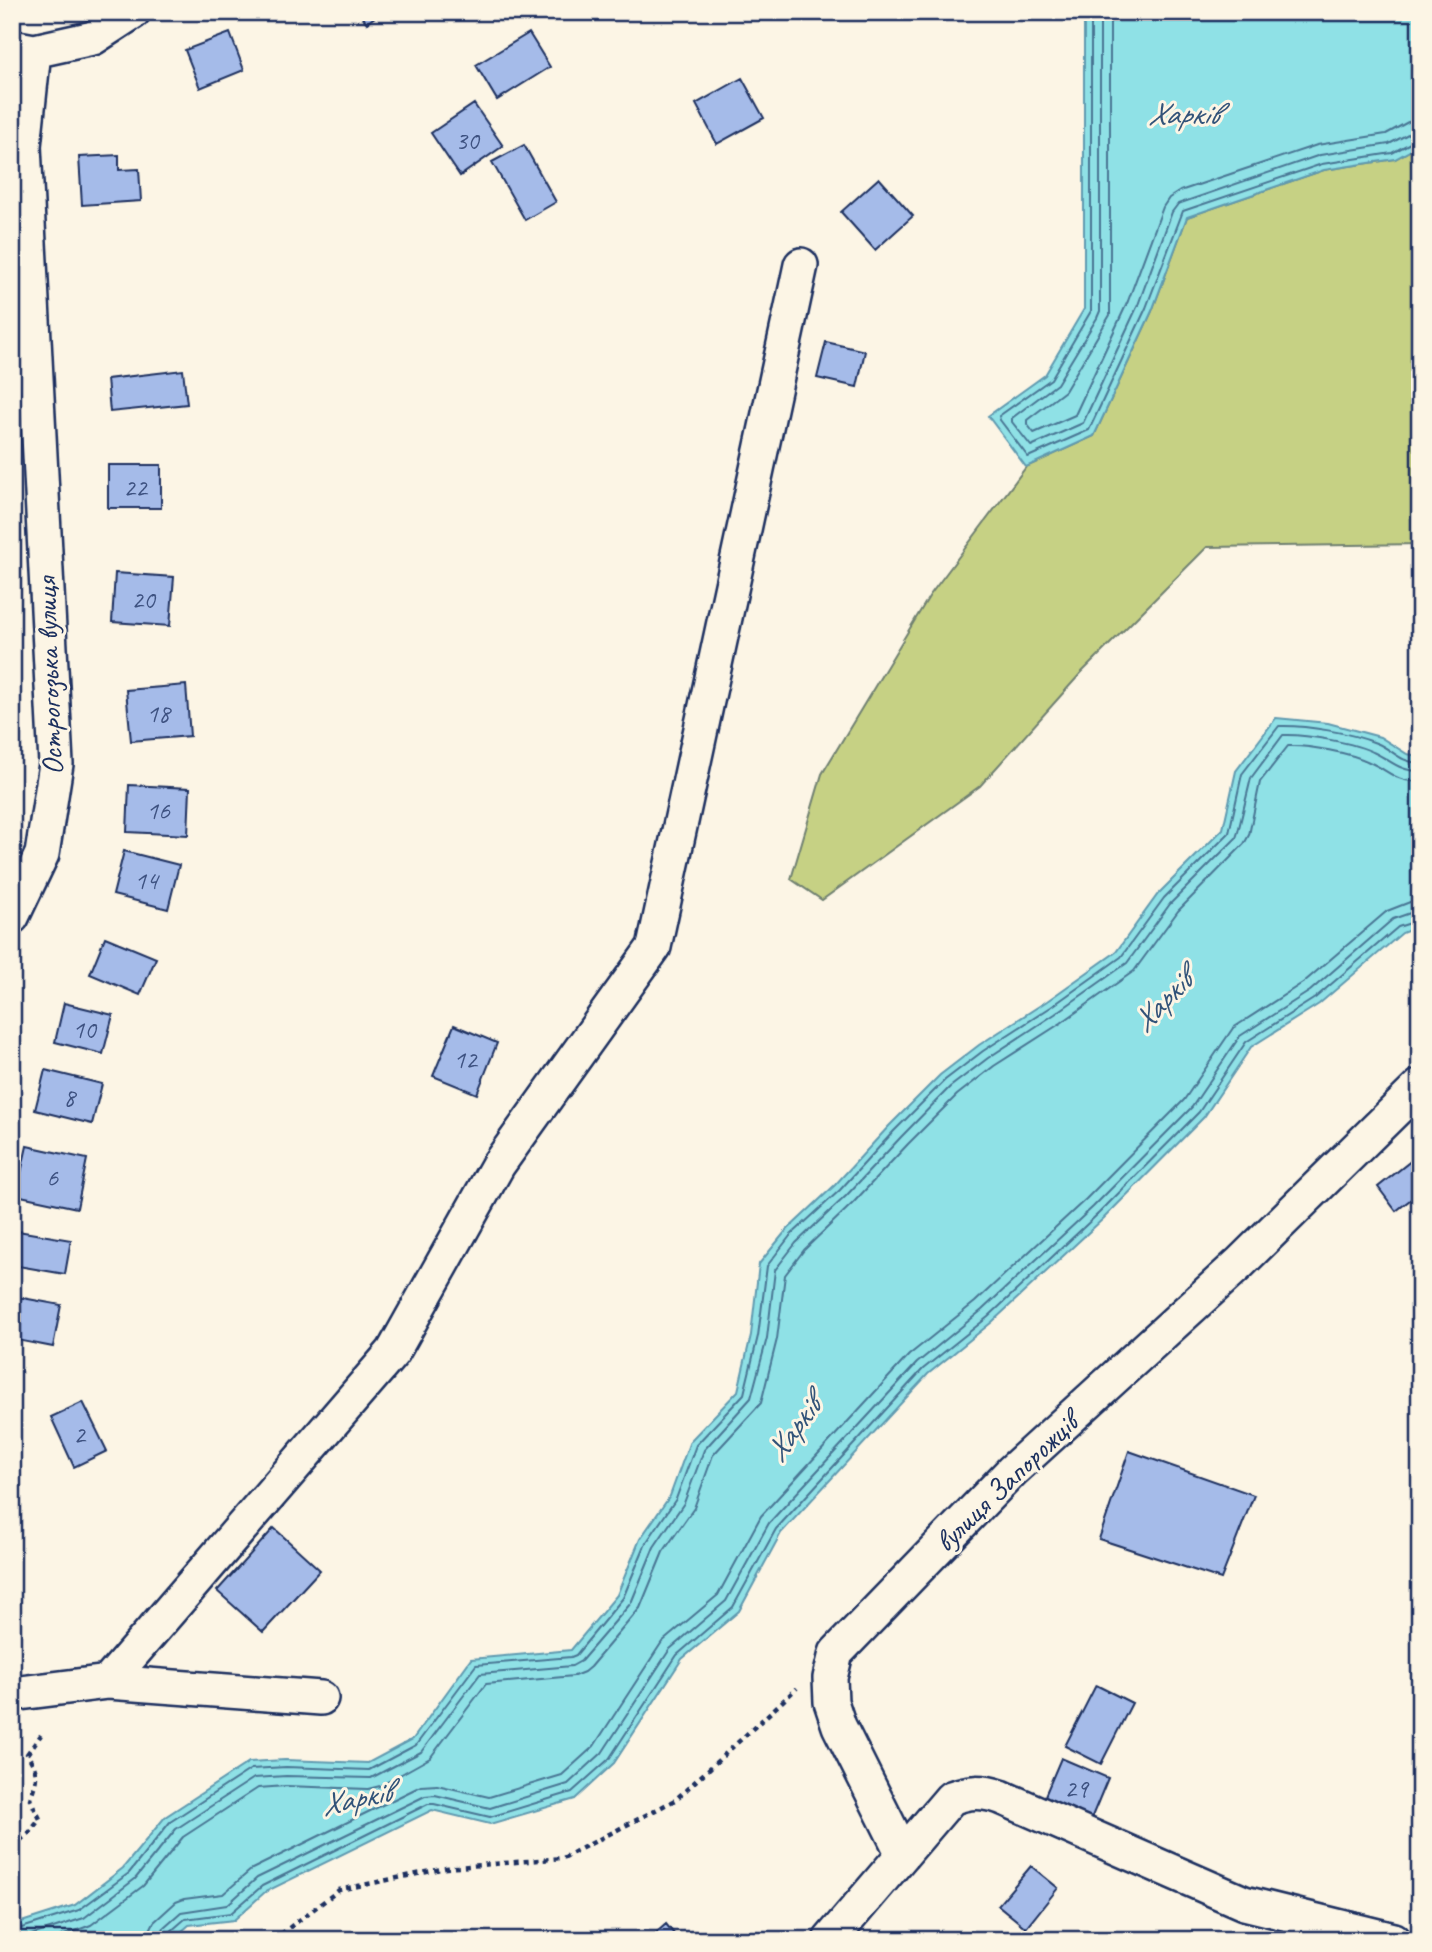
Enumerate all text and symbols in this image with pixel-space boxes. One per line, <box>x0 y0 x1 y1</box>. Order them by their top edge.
water label: Харків <box>1148 93 1230 134</box>
house number: 30 <box>455 124 481 157</box>
house number: 22 <box>123 471 149 504</box>
street label: Острогозька вулиця <box>26 574 71 776</box>
house number: 20 <box>131 583 157 616</box>
house number: 18 <box>146 697 172 730</box>
house number: 16 <box>146 794 171 827</box>
house number: 14 <box>134 864 160 897</box>
water label: Харків <box>1123 953 1210 1040</box>
house number: 10 <box>72 1013 98 1046</box>
house number: 12 <box>453 1043 479 1076</box>
house number: 8 <box>63 1081 77 1114</box>
house number: 6 <box>46 1161 59 1194</box>
water label: Харків <box>756 1379 837 1469</box>
street label: вулиця Запорожців <box>926 1399 1091 1560</box>
house number: 2 <box>73 1418 87 1451</box>
water label: Харків <box>317 1768 407 1825</box>
house number: 29 <box>1064 1772 1090 1805</box>

